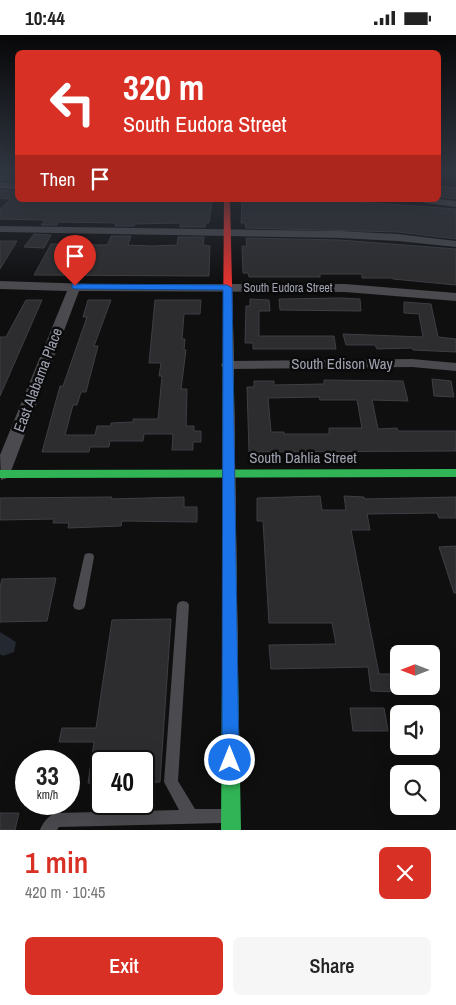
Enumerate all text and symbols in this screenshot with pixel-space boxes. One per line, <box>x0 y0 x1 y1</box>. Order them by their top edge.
text: 10:44 <box>25 5 65 31</box>
text: 320 m <box>123 64 204 111</box>
icon: left <box>40 70 105 135</box>
text: South Eudora Street <box>123 109 286 139</box>
icon: arrive <box>86 165 114 193</box>
text: Then <box>40 166 76 192</box>
pin <box>54 235 96 286</box>
icon: arrive <box>61 242 89 270</box>
street label: South Eudora Street <box>243 280 333 296</box>
street label: East Alabama Place <box>8 325 67 435</box>
street label: South Edison Way <box>291 353 394 374</box>
street label: South Dahlia Street <box>249 447 357 468</box>
north arrow <box>390 645 440 695</box>
map controls <box>390 645 440 815</box>
button: sound <box>390 705 440 755</box>
position arrow <box>203 733 255 785</box>
speed limit sign: 40 <box>90 750 155 815</box>
text: 33 <box>36 759 59 793</box>
button: search <box>390 765 440 815</box>
text: km/h <box>37 787 58 803</box>
text: 1 min <box>25 842 88 882</box>
button: close <box>379 847 431 899</box>
text: 420 m · 10:45 <box>25 881 105 903</box>
button: Exit <box>25 937 223 995</box>
button: Share <box>233 937 431 995</box>

